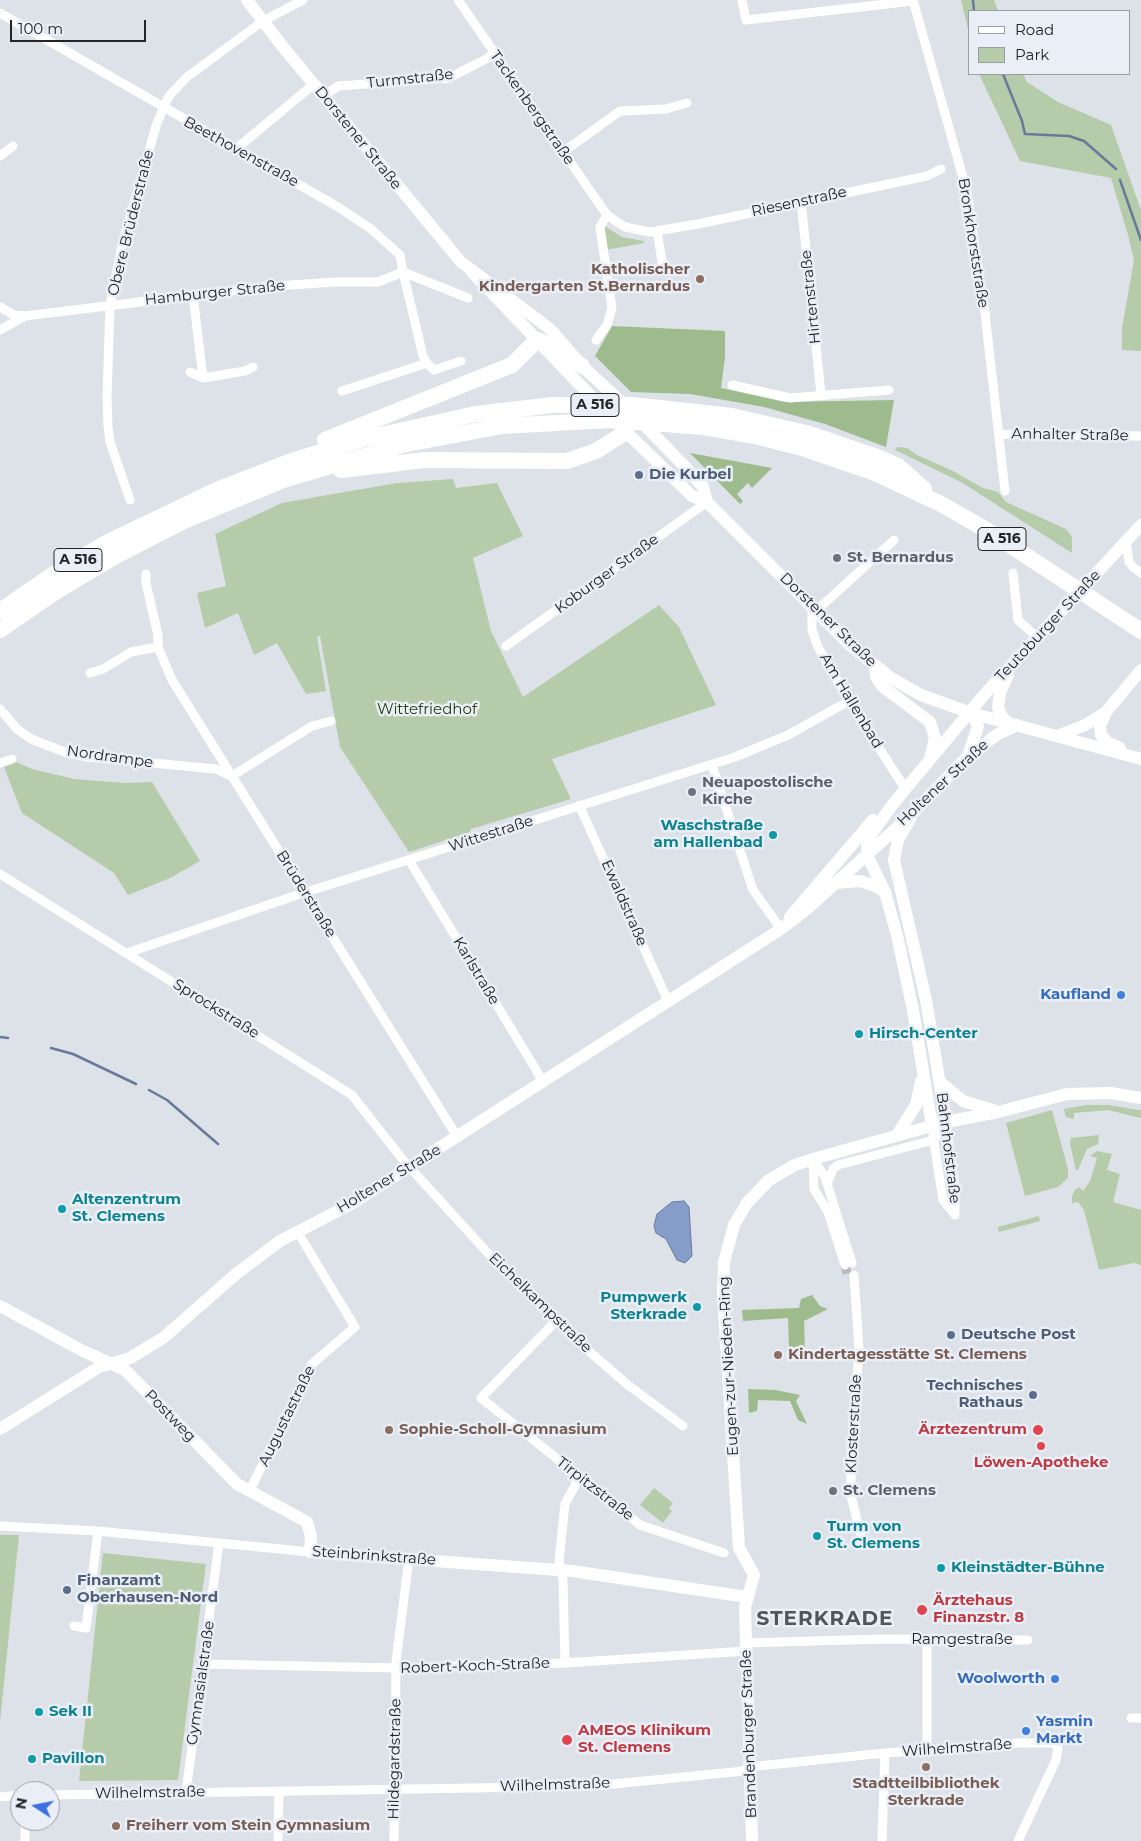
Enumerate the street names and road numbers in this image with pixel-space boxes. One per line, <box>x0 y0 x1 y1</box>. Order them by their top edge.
street label: Tackenbergstraße <box>486 47 578 169</box>
street label: Turmstraße <box>366 66 454 92</box>
street label: Dorstener Straße <box>311 83 405 193</box>
street label: Beethovenstraße <box>180 113 302 191</box>
street label: Obere Brüderstraße <box>104 148 158 298</box>
street label: Bronkhorststraße <box>954 177 992 309</box>
street label: Riesenstraße <box>750 183 848 221</box>
street label: Hirtenstraße <box>797 249 825 345</box>
street label: Hamburger Straße <box>144 277 286 309</box>
road number: A 516 <box>571 394 619 416</box>
street label: Anhalter Straße <box>1011 425 1129 445</box>
road number: A 516 <box>978 528 1026 550</box>
street label: Koburger Straße <box>552 530 662 618</box>
road number: A 516 <box>54 548 102 572</box>
street label: Teutoburger Straße <box>992 566 1104 686</box>
street label: Dorstener Straße <box>776 569 880 671</box>
street label: Am Hallenbad <box>815 650 887 752</box>
street label: Holtener Straße <box>894 736 992 830</box>
street label: Nordrampe <box>66 742 154 772</box>
street label: Wittestraße <box>446 812 536 856</box>
street label: Brüderstraße <box>272 847 340 941</box>
street label: Ewaldstraße <box>597 857 651 949</box>
street label: Karlstraße <box>449 934 503 1008</box>
street label: Sprockstraße <box>169 975 263 1043</box>
street label: Bahnhofstraße <box>932 1091 964 1205</box>
street label: Holtener Straße <box>334 1141 444 1217</box>
street label: Eichelkampstraße <box>485 1249 595 1357</box>
street label: Eugen-zur-Nieden-Ring <box>715 1276 743 1456</box>
street label: Augustastraße <box>255 1363 319 1469</box>
street label: Klosterstraße <box>842 1374 866 1474</box>
street label: Postweg <box>141 1386 199 1446</box>
street label: Tirpitzstraße <box>553 1453 637 1525</box>
street label: Steinbrinkstraße <box>312 1543 436 1569</box>
street label: Gymnasialstraße <box>183 1620 219 1746</box>
street label: Ramgestraße <box>911 1631 1013 1649</box>
street label: Brandenburger Straße <box>737 1649 761 1819</box>
street label: Robert-Koch-Straße <box>400 1654 550 1678</box>
street label: Hildegardstraße <box>385 1698 405 1820</box>
street label: Wilhelmstraße <box>901 1735 1013 1761</box>
street label: Wilhelmstraße <box>500 1774 610 1796</box>
street label: Wilhelmstraße <box>95 1783 205 1803</box>

